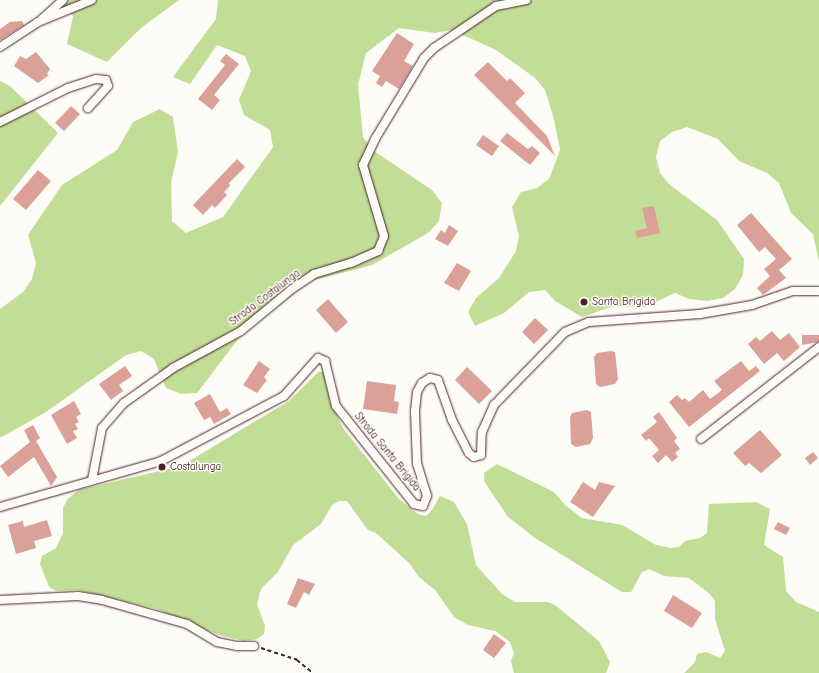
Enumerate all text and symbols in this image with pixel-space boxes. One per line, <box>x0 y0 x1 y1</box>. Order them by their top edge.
street label: Strada Costalunga <box>227 267 303 329</box>
place label: Santa Brigida <box>592 295 656 309</box>
marker: Santa Brigida <box>579 297 589 307</box>
street label: Strada Santa Brigida <box>351 410 423 494</box>
place label: Costalunga <box>170 460 221 474</box>
marker: Costalunga <box>157 462 167 472</box>

